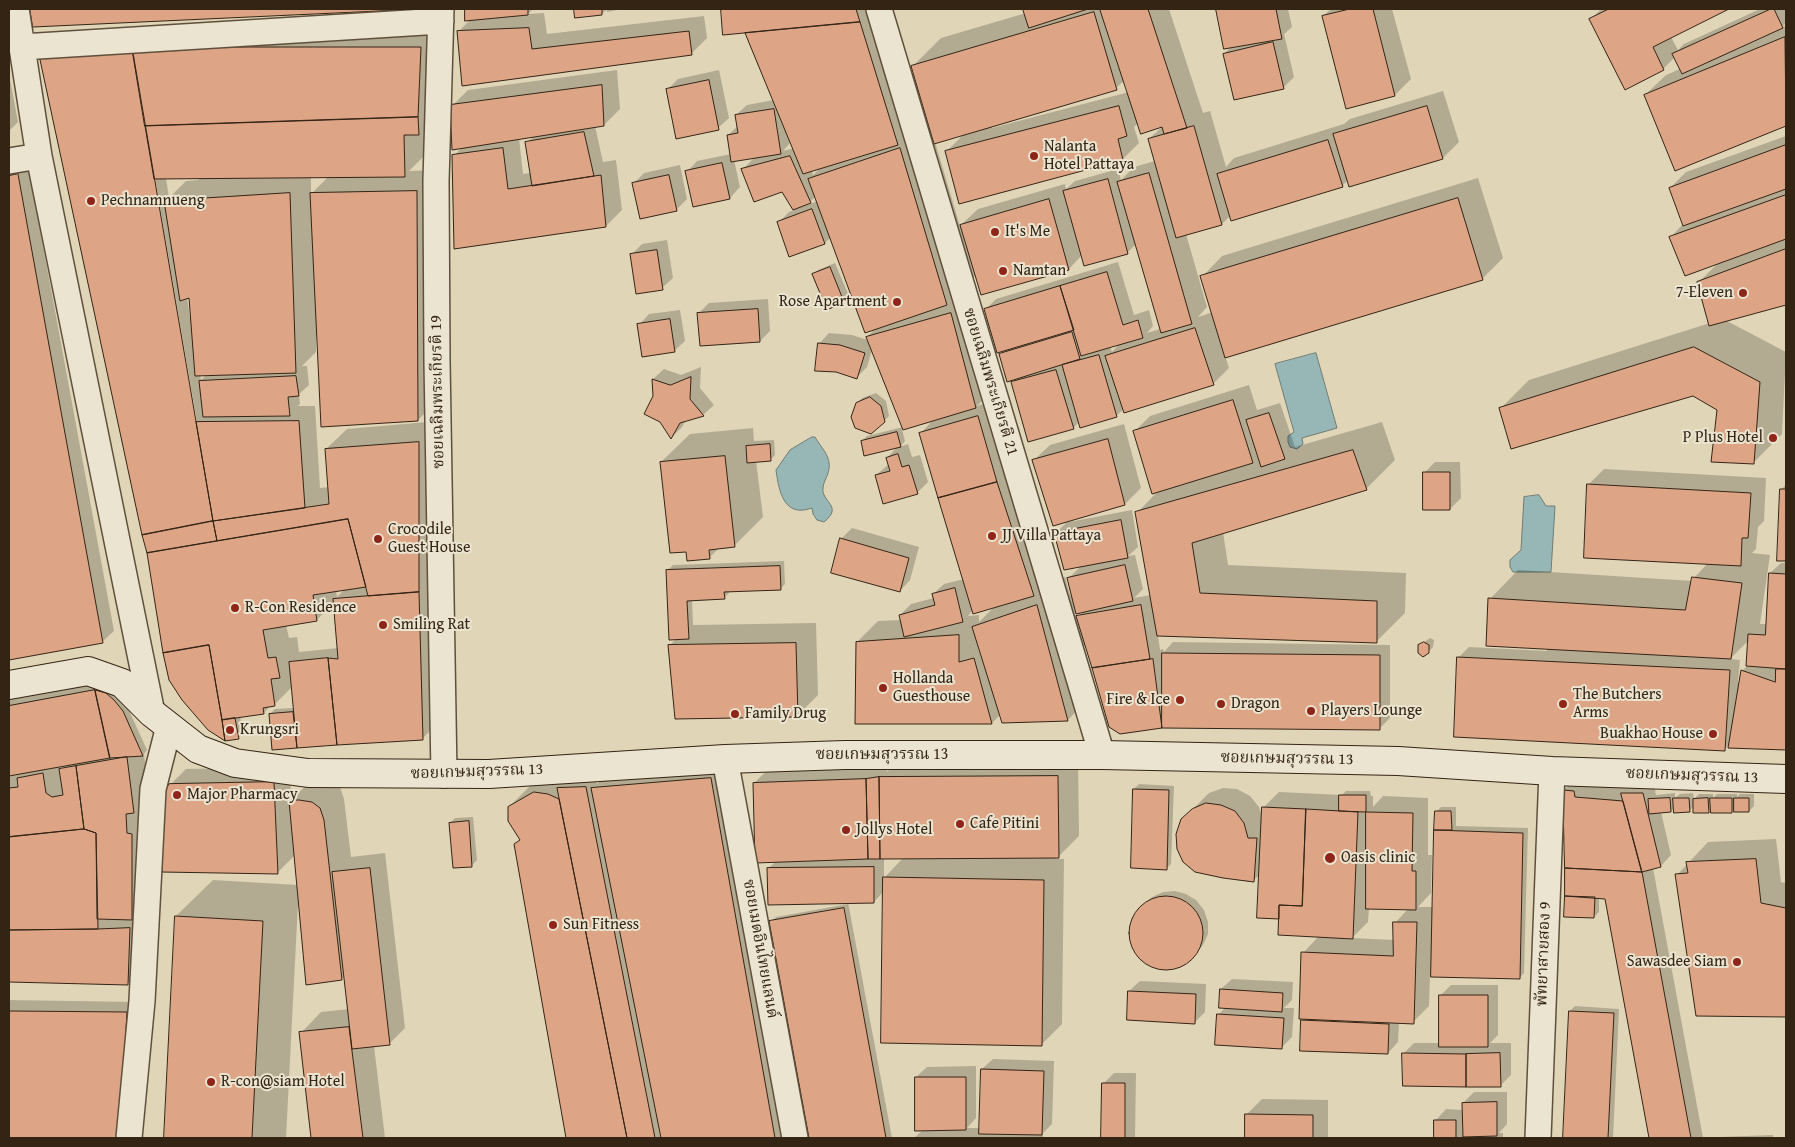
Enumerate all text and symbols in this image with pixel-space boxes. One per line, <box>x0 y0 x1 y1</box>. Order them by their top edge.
place label: Nalanta Hotel Pattaya <box>1044 137 1134 175</box>
marker: Nalanta Hotel Pattaya <box>1028 150 1040 162</box>
place label: Pechnamnueng <box>101 191 205 211</box>
marker: Pechnamnueng <box>85 195 97 207</box>
place label: It's Me <box>1005 222 1050 242</box>
marker: It's Me <box>989 226 1001 238</box>
place label: Namtan <box>1013 261 1066 281</box>
marker: Namtan <box>997 265 1009 277</box>
place label: 7-Eleven <box>1676 283 1733 303</box>
marker: 7-Eleven <box>1737 287 1749 299</box>
place label: Rose Apartment <box>779 292 887 312</box>
marker: Rose Apartment <box>891 296 903 308</box>
street label: ซอยเฉลิมพระเกียรติ 21 <box>958 306 1022 458</box>
street label: ซอยเฉลิมพระเกียรติ 19 <box>427 315 449 469</box>
place label: P Plus Hotel <box>1683 428 1763 448</box>
marker: P Plus Hotel <box>1767 432 1779 444</box>
place label: Crocodile Guest House <box>388 520 470 558</box>
place label: JJ Villa Pattaya <box>1002 526 1101 546</box>
marker: JJ Villa Pattaya <box>986 530 998 542</box>
marker: Crocodile Guest House <box>372 533 384 545</box>
place label: R-Con Residence <box>245 598 356 618</box>
marker: R-Con Residence <box>229 602 241 614</box>
place label: Smiling Rat <box>393 615 470 635</box>
marker: Smiling Rat <box>377 619 389 631</box>
place label: Hollanda Guesthouse <box>893 669 970 707</box>
marker: Hollanda Guesthouse <box>877 682 889 694</box>
place label: The Butchers Arms <box>1573 685 1662 723</box>
place label: Fire & Ice <box>1106 690 1170 710</box>
marker: Fire & Ice <box>1174 694 1186 706</box>
place label: Dragon <box>1231 694 1280 714</box>
marker: Dragon <box>1215 698 1227 710</box>
marker: The Butchers Arms <box>1557 698 1569 710</box>
place label: Players Lounge <box>1321 701 1422 721</box>
place label: Family Drug <box>745 704 826 724</box>
marker: Players Lounge <box>1305 705 1317 717</box>
marker: Family Drug <box>729 708 741 720</box>
place label: Krungsri <box>240 720 299 740</box>
marker: Krungsri <box>224 724 236 736</box>
place label: Buakhao House <box>1600 724 1703 744</box>
marker: Buakhao House <box>1707 728 1719 740</box>
street label: ซอยเกษมสุวรรณ 13 <box>816 745 948 765</box>
street label: ซอยเกษมสุวรรณ 13 <box>1220 748 1354 770</box>
street label: ซอยเกษมสุวรรณ 13 <box>410 760 544 784</box>
street label: ซอยเกษมสุวรรณ 13 <box>1625 764 1759 788</box>
place label: Major Pharmacy <box>187 785 298 805</box>
marker: Major Pharmacy <box>171 789 183 801</box>
place label: Cafe Pitini <box>970 814 1039 834</box>
marker: Cafe Pitini <box>954 818 966 830</box>
place label: Jollys Hotel <box>856 820 932 840</box>
marker: Jollys Hotel <box>840 824 852 836</box>
place label: Oasis clinic <box>1341 848 1415 868</box>
marker: Oasis clinic <box>1323 851 1337 865</box>
street label: ซอยเมดอินไทยแลนด์ <box>738 878 782 1020</box>
street label: พัทยาสายสอง 9 <box>1533 901 1555 1007</box>
place label: Sun Fitness <box>563 915 639 935</box>
marker: Sun Fitness <box>547 919 559 931</box>
place label: Sawasdee Siam <box>1627 952 1727 972</box>
marker: Sawasdee Siam <box>1731 956 1743 968</box>
place label: R-con@siam Hotel <box>221 1072 345 1092</box>
marker: R-con@siam Hotel <box>205 1076 217 1088</box>

